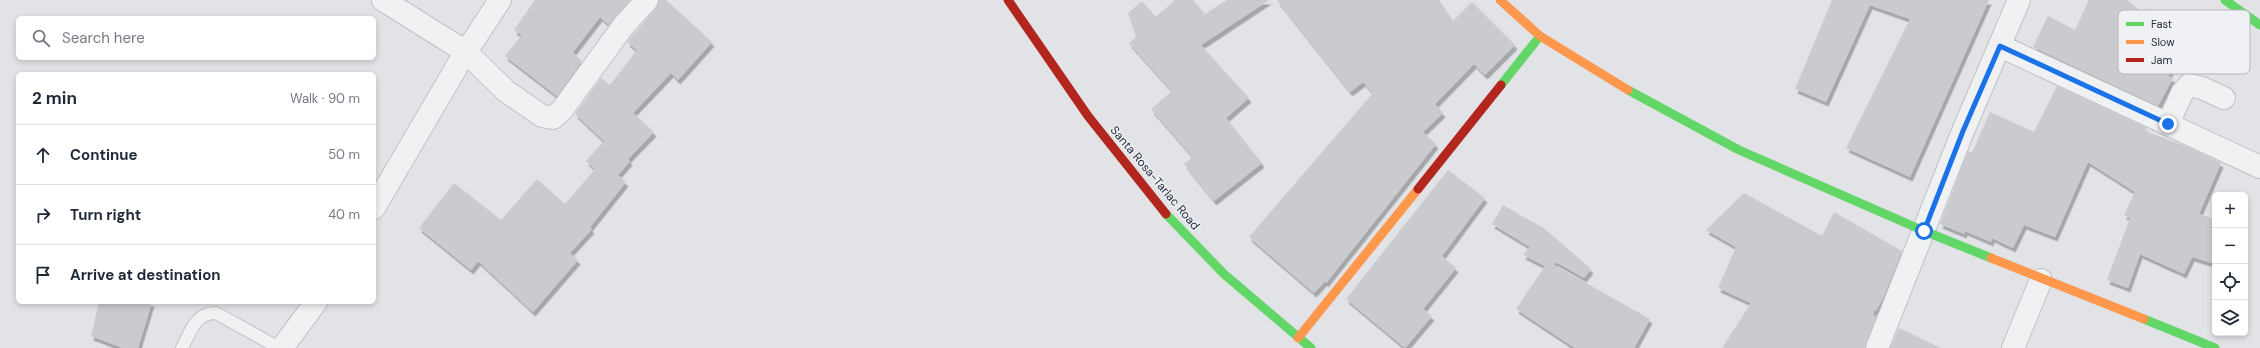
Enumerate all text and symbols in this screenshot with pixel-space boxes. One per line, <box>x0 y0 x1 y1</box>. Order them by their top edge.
legend <box>2118 10 2250 74</box>
search box <box>16 16 376 60</box>
text: Fast <box>2151 17 2172 31</box>
icon: search <box>30 27 52 49</box>
text: Search here <box>62 28 145 48</box>
text: Slow <box>2151 35 2175 49</box>
text: Jam <box>2151 53 2172 67</box>
text: 2 min <box>32 87 77 109</box>
text: Walk · 90 m <box>290 90 360 107</box>
route end <box>2159 115 2177 133</box>
street label: Santa Rosa-Tarlac Road <box>1107 123 1203 233</box>
icon: ahead <box>32 144 54 166</box>
text: Continue <box>70 145 138 165</box>
text: 50 m <box>328 146 360 163</box>
map controls <box>2212 192 2248 336</box>
button: + <box>2212 192 2248 228</box>
icon: right <box>32 204 54 226</box>
text: Turn right <box>70 205 141 225</box>
text: 40 m <box>328 206 360 223</box>
route start <box>1915 222 1933 240</box>
button: − <box>2212 228 2248 264</box>
icon: arrive <box>32 264 54 286</box>
button: locate <box>2212 264 2248 300</box>
text: Arrive at destination <box>70 265 221 285</box>
button: layers <box>2212 300 2248 336</box>

